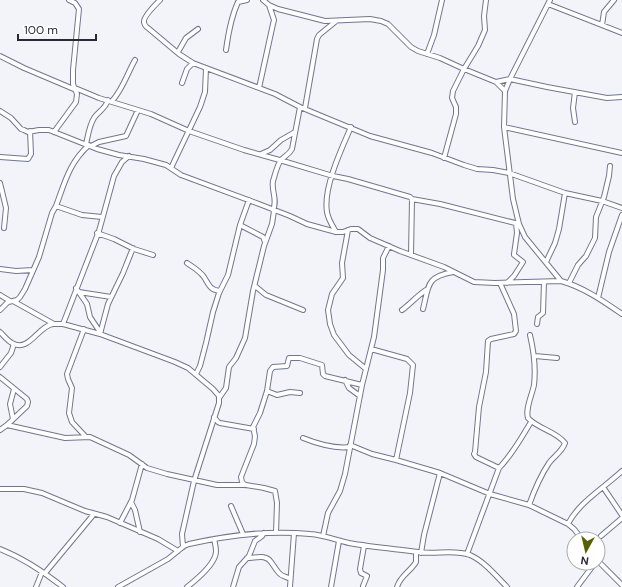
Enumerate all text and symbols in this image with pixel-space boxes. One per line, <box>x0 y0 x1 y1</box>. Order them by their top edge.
scale bar <box>18 16 96 42</box>
text: 100 m <box>24 22 58 38</box>
north arrow <box>566 531 606 571</box>
text: N <box>580 553 590 568</box>

